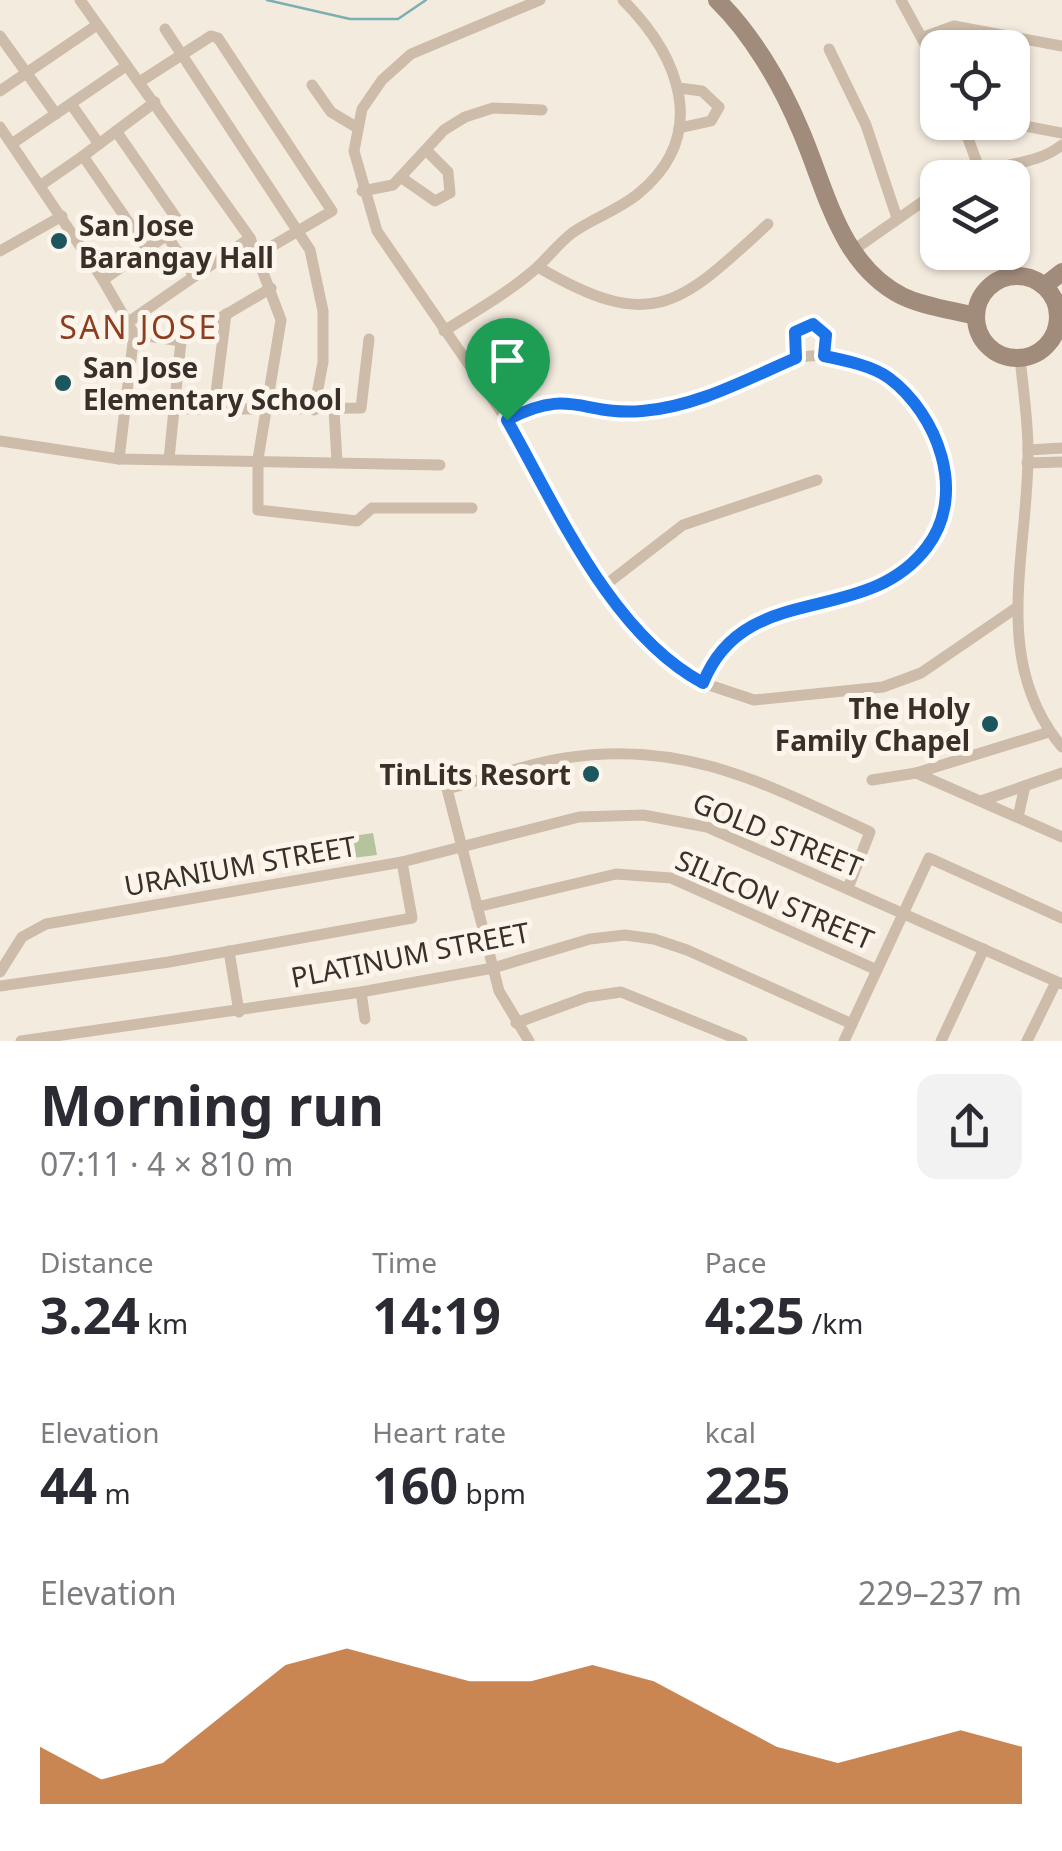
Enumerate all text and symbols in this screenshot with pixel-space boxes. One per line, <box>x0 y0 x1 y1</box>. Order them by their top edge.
map controls <box>920 30 1030 270</box>
button: locate <box>920 30 1030 140</box>
button: layers <box>920 160 1030 270</box>
place label: San Jose Barangay Hall <box>79 206 274 276</box>
marker: San Jose Barangay Hall <box>48 230 70 252</box>
district label: SAN JOSE <box>59 305 219 348</box>
pin <box>465 318 550 421</box>
icon: arrive <box>480 333 535 388</box>
place label: San Jose Elementary School <box>83 348 342 418</box>
marker: San Jose Elementary School <box>52 372 74 394</box>
place label: The Holy Family Chapel <box>775 689 970 759</box>
marker: The Holy Family Chapel <box>979 713 1001 735</box>
place label: TinLits Resort <box>379 755 571 793</box>
marker: TinLits Resort <box>580 763 602 785</box>
street label: GOLD STREET <box>688 783 869 885</box>
street label: URANIUM STREET <box>121 826 359 904</box>
street label: SILICON STREET <box>670 840 880 958</box>
street label: PLATINUM STREET <box>288 912 533 996</box>
text: Morning run <box>40 1067 384 1142</box>
button: share <box>917 1074 1022 1179</box>
text: 07:11 · 4 × 810 m <box>40 1142 293 1185</box>
text: Distance <box>40 1243 153 1281</box>
text: Time <box>372 1243 437 1281</box>
text: Pace <box>705 1243 767 1281</box>
text: 3.24 <box>40 1281 140 1349</box>
text: 14:19 <box>372 1281 501 1349</box>
text: 4:25 <box>705 1281 805 1349</box>
text: km <box>140 1304 188 1342</box>
text: /km <box>805 1304 863 1342</box>
text: Elevation <box>40 1413 160 1451</box>
text: Heart rate <box>372 1413 506 1451</box>
text: kcal <box>705 1413 756 1451</box>
text: 44 <box>40 1451 97 1519</box>
text: 160 <box>372 1451 458 1519</box>
text: 225 <box>705 1451 790 1519</box>
text: m <box>97 1474 131 1512</box>
text: bpm <box>458 1474 526 1512</box>
text: Elevation <box>40 1571 177 1614</box>
text: 229–237 m <box>858 1571 1022 1614</box>

